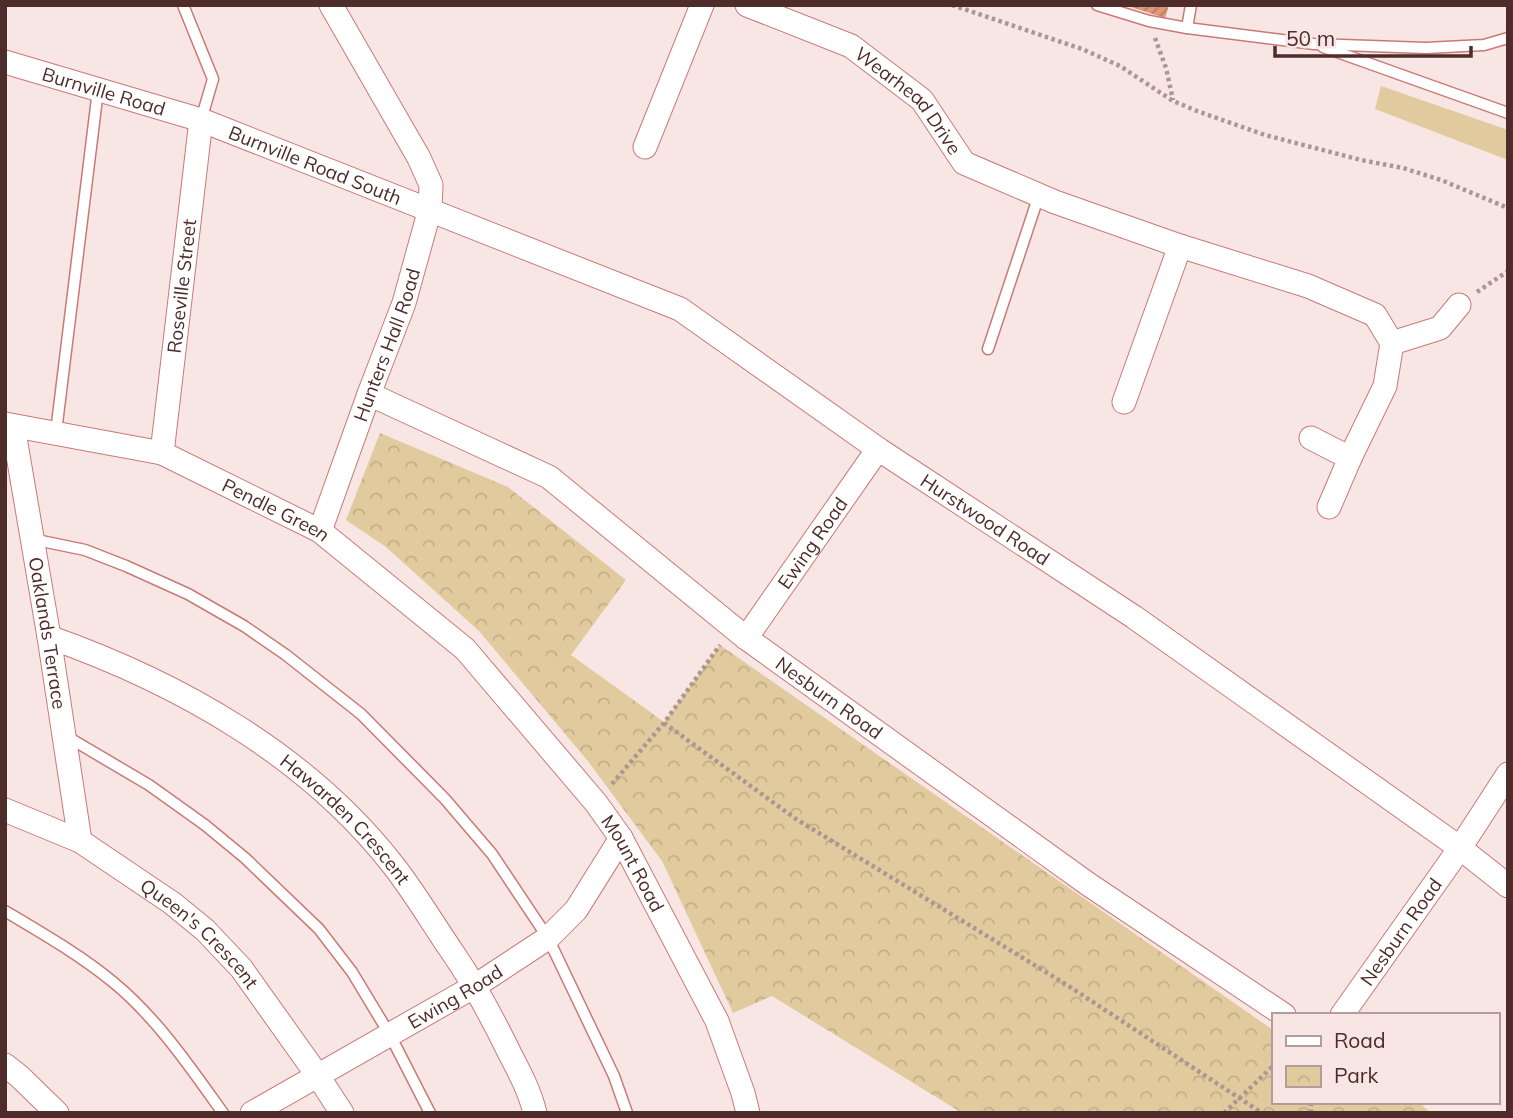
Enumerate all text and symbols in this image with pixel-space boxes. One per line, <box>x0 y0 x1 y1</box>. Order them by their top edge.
scale bar <box>1275 14 1471 58</box>
text: 50 m <box>1286 25 1335 51</box>
street label: Wearhead Drive <box>850 41 967 159</box>
street label: Burnville Road <box>39 62 168 121</box>
street label: Burnville Road South <box>225 120 405 210</box>
street label: Roseville Street <box>162 217 201 355</box>
street label: Hunters Hall Road <box>348 265 425 425</box>
street label: Hurstwood Road <box>916 468 1054 570</box>
street label: Pendle Green <box>218 473 335 546</box>
street label: Ewing Road <box>772 492 853 593</box>
street label: Oaklands Terrace <box>24 555 72 711</box>
street label: Nesburn Road <box>771 651 887 744</box>
street label: Hawarden Crescent <box>276 749 416 889</box>
street label: Mount Road <box>596 810 670 916</box>
street label: Queen's Crescent <box>136 873 264 994</box>
street label: Nesburn Road <box>1355 873 1447 990</box>
street label: Ewing Road <box>403 959 507 1034</box>
legend <box>1272 1013 1499 1104</box>
text: Road <box>1334 1027 1385 1053</box>
text: Park <box>1334 1062 1378 1088</box>

